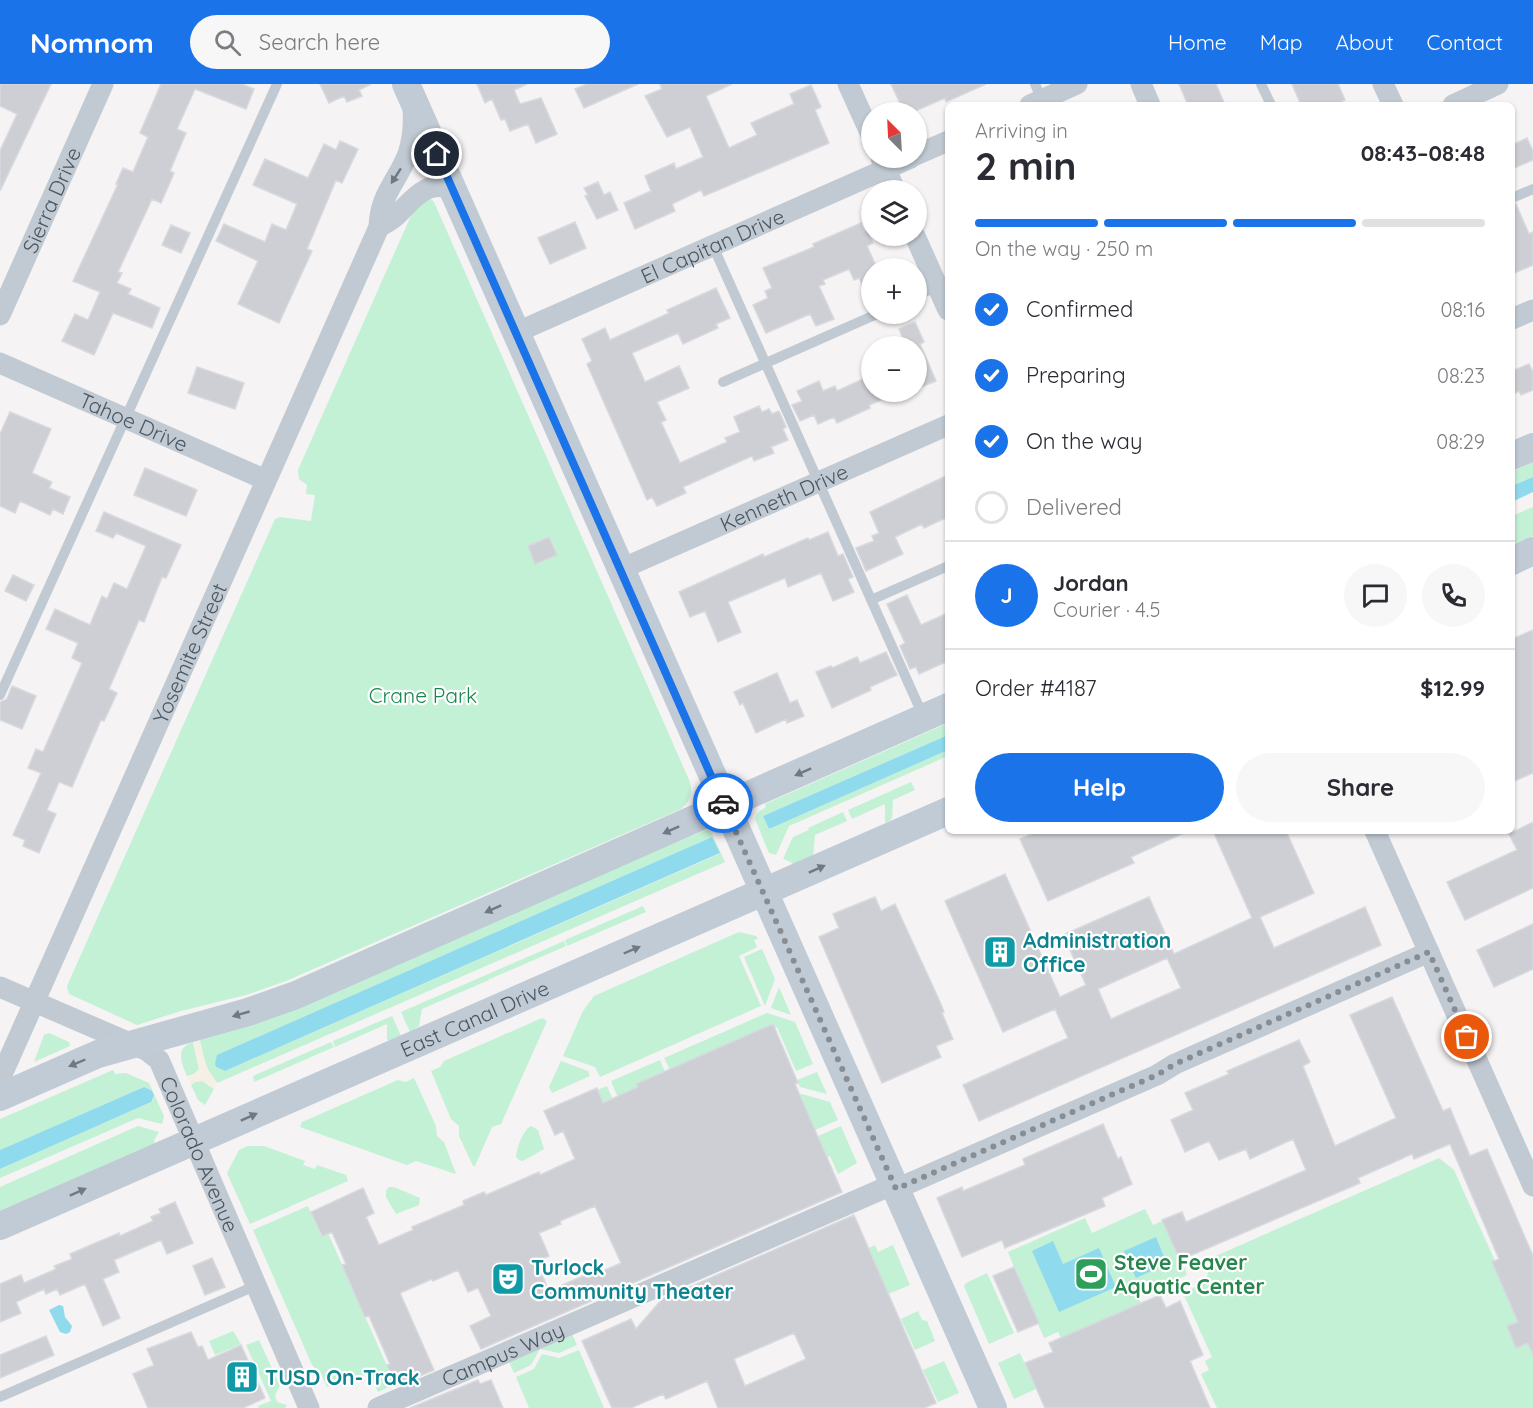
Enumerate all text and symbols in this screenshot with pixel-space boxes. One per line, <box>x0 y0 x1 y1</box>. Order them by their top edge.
search box <box>190 15 610 69</box>
text: Nomnom <box>30 25 154 60</box>
icon: search <box>211 26 244 59</box>
text: Search here <box>259 28 380 56</box>
text: Home <box>1168 29 1227 55</box>
text: Map <box>1260 29 1303 55</box>
text: About <box>1336 29 1394 55</box>
text: Contact <box>1427 29 1503 55</box>
north arrow <box>861 102 927 168</box>
map controls <box>861 102 927 402</box>
text: Arriving in <box>975 118 1068 143</box>
pin <box>411 128 462 179</box>
icon: home <box>420 137 453 170</box>
text: 08:43–08:48 <box>1361 139 1485 167</box>
text: 2 min <box>975 141 1077 190</box>
street label: Sierra Drive <box>16 143 86 257</box>
one-way arrow <box>390 168 401 184</box>
button: layers <box>861 180 927 246</box>
street label: El Capitan Drive <box>637 203 788 289</box>
text: On the way · 250 m <box>975 236 1153 261</box>
button: + <box>861 258 927 324</box>
icon: check <box>975 293 1008 326</box>
text: Confirmed <box>1026 295 1133 323</box>
text: 08:16 <box>1440 297 1485 322</box>
button: − <box>861 336 927 402</box>
icon: check <box>975 359 1008 392</box>
text: Preparing <box>1026 361 1126 389</box>
text: 08:23 <box>1437 363 1485 388</box>
street label: Tahoe Drive <box>75 386 192 457</box>
icon: check <box>975 425 1008 458</box>
text: On the way <box>1026 427 1142 455</box>
text: 08:29 <box>1436 429 1485 454</box>
street label: Kenneth Drive <box>716 458 852 537</box>
text: Delivered <box>1026 493 1122 521</box>
button: chat <box>1344 564 1407 627</box>
button: phone <box>1422 564 1485 627</box>
text: Jordan <box>1053 569 1129 597</box>
street label: Yosemite Street <box>147 579 232 728</box>
text: J <box>1000 581 1013 609</box>
text: Courier · 4.5 <box>1053 597 1160 622</box>
text: Order #4187 <box>975 674 1097 702</box>
text: $12.99 <box>1420 674 1485 702</box>
park label: Crane Park <box>369 682 477 708</box>
button: Help <box>975 753 1224 822</box>
button: Share <box>1236 753 1485 822</box>
one-way arrow <box>793 767 811 777</box>
courier <box>693 773 753 833</box>
icon: car <box>707 787 740 820</box>
one-way arrow <box>662 825 680 835</box>
one-way arrow <box>808 864 826 873</box>
one-way arrow <box>484 904 501 913</box>
place label: Administration Office <box>1023 927 1171 977</box>
building icon: Administration Office <box>982 934 1018 970</box>
one-way arrow <box>624 945 642 955</box>
street label: East Canal Drive <box>396 974 553 1062</box>
one-way arrow <box>232 1010 250 1019</box>
pin <box>1441 1011 1492 1062</box>
icon: bag <box>1450 1020 1483 1053</box>
one-way arrow <box>68 1059 85 1068</box>
street label: Colorado Avenue <box>155 1072 245 1236</box>
one-way arrow <box>240 1113 257 1122</box>
one-way arrow <box>70 1187 88 1197</box>
place label: Steve Feaver Aquatic Center <box>1114 1249 1265 1299</box>
place label: Turlock Community Theater <box>531 1254 734 1304</box>
sports icon: Steve Feaver Aquatic Center <box>1073 1256 1109 1292</box>
theatre icon: Turlock Community Theater <box>490 1261 526 1297</box>
street label: Campus Way <box>438 1316 568 1392</box>
building icon: TUSD On-Track <box>224 1359 260 1395</box>
place label: TUSD On-Track <box>265 1364 420 1390</box>

